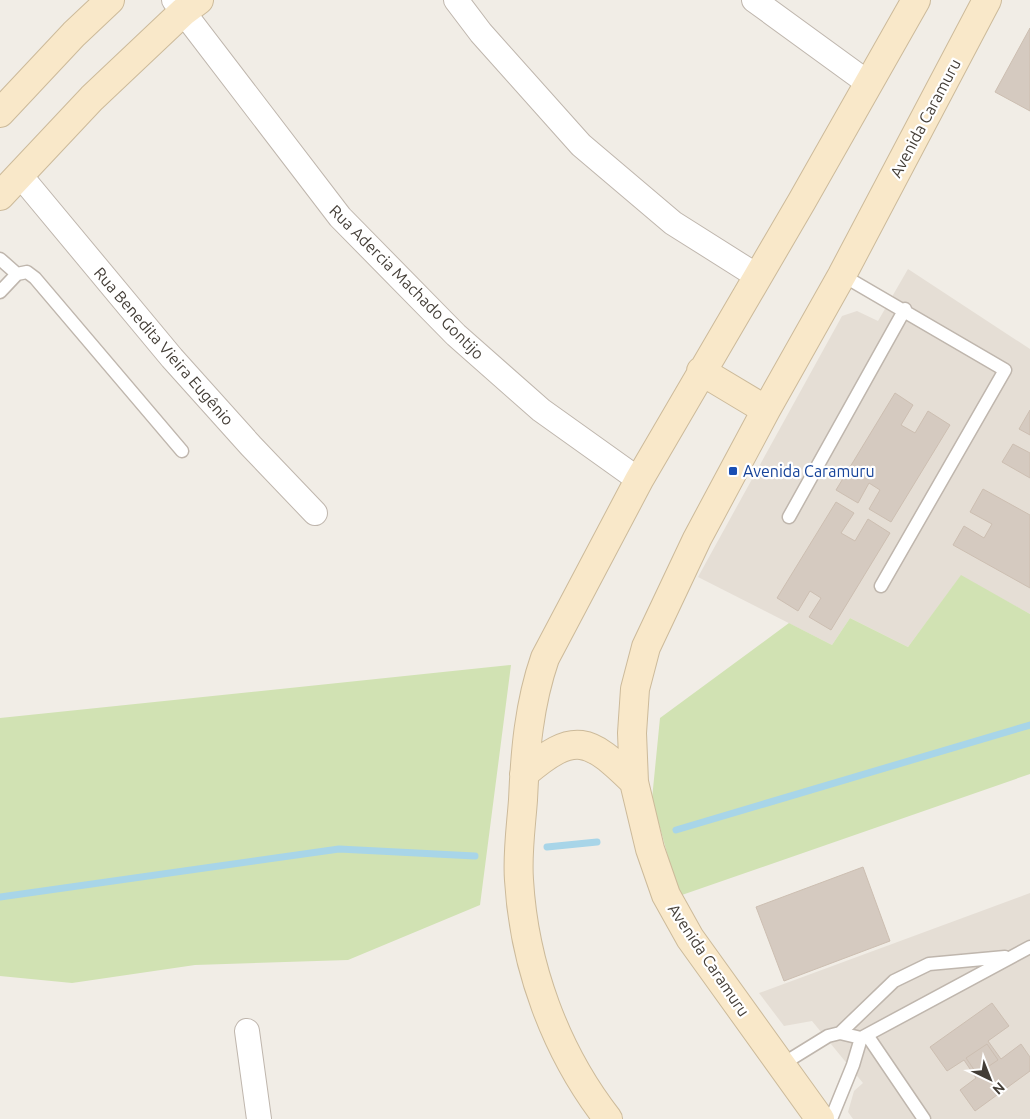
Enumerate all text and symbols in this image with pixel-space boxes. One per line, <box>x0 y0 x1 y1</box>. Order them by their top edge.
street label: Avenida Caramuru <box>886 56 964 180</box>
street label: Rua Adercia Machado Gontijo <box>326 201 488 363</box>
street label: Rua Benedita Vieira Eugênio <box>91 263 237 429</box>
place label: Avenida Caramuru <box>743 462 875 480</box>
marker: Avenida Caramuru <box>727 465 739 477</box>
street label: Avenida Caramuru <box>665 900 753 1020</box>
north arrow <box>965 1054 1015 1104</box>
text: N <box>990 1079 1008 1098</box>

